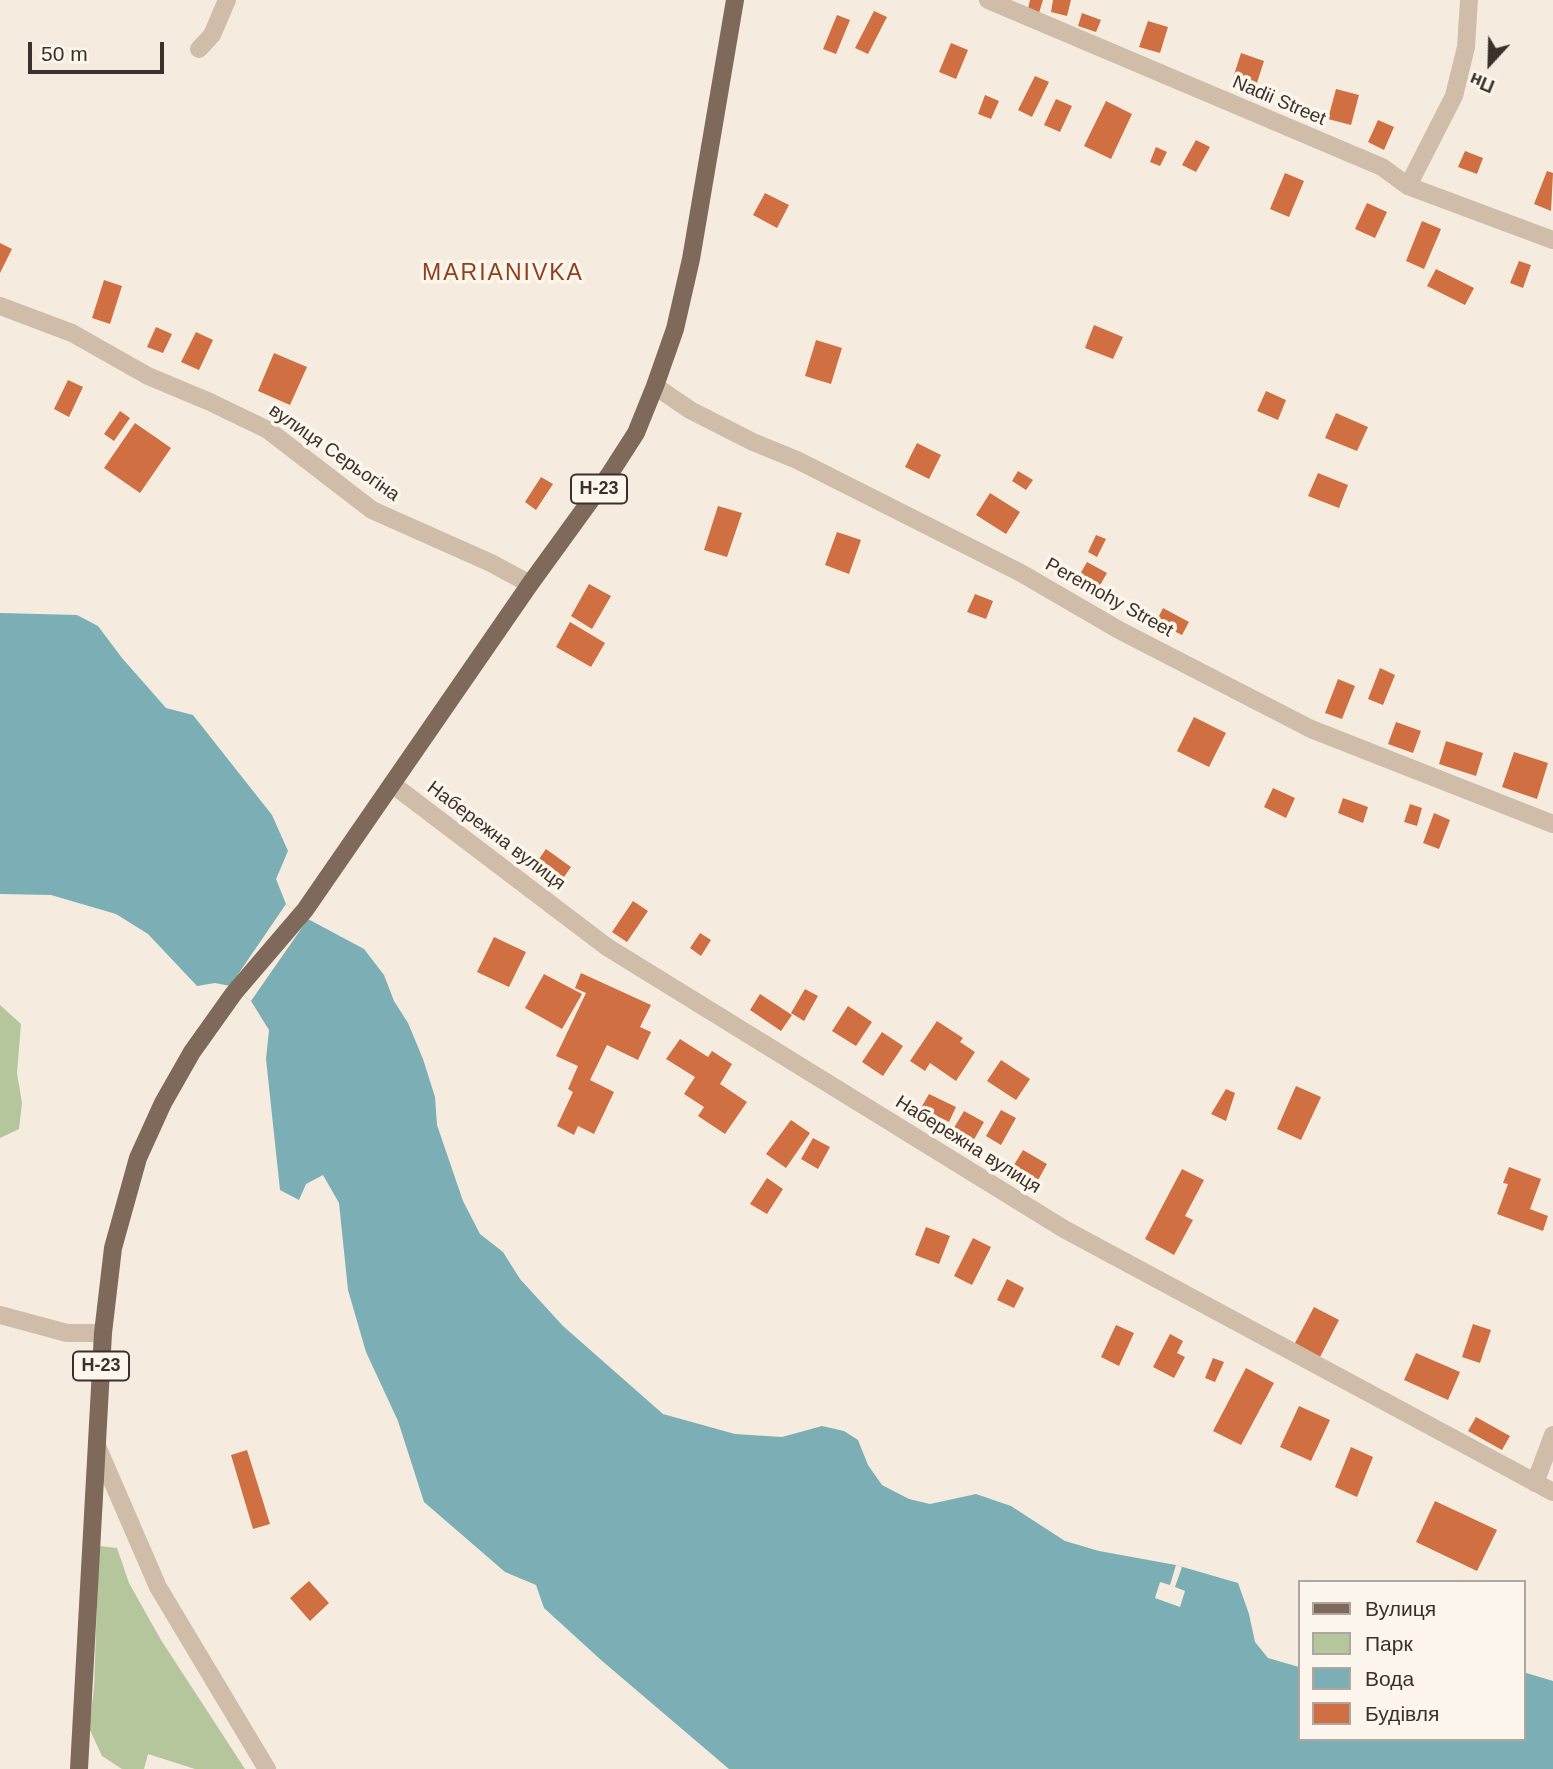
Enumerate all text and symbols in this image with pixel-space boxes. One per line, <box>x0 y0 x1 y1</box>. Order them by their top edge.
scale bar <box>32 28 168 72</box>
north arrow <box>1455 28 1525 98</box>
text: 50 m <box>41 42 88 65</box>
text: Пн <box>1466 68 1498 97</box>
street label: Nadii Street <box>1229 71 1329 131</box>
district label: MARIANIVKA <box>423 260 583 288</box>
street label: вулиця Серьогіна <box>264 399 404 507</box>
road number: Н-23 <box>571 475 627 504</box>
street label: Peremohy Street <box>1041 553 1177 643</box>
street label: Набережна вулиця <box>422 777 570 895</box>
street label: Набережна вулиця <box>891 1091 1045 1199</box>
road number: Н-23 <box>73 1352 129 1380</box>
legend <box>1298 1580 1525 1741</box>
text: Вулиця <box>1365 1597 1436 1620</box>
text: Парк <box>1365 1632 1413 1655</box>
text: Вода <box>1365 1667 1414 1690</box>
text: Будівля <box>1365 1702 1439 1725</box>

